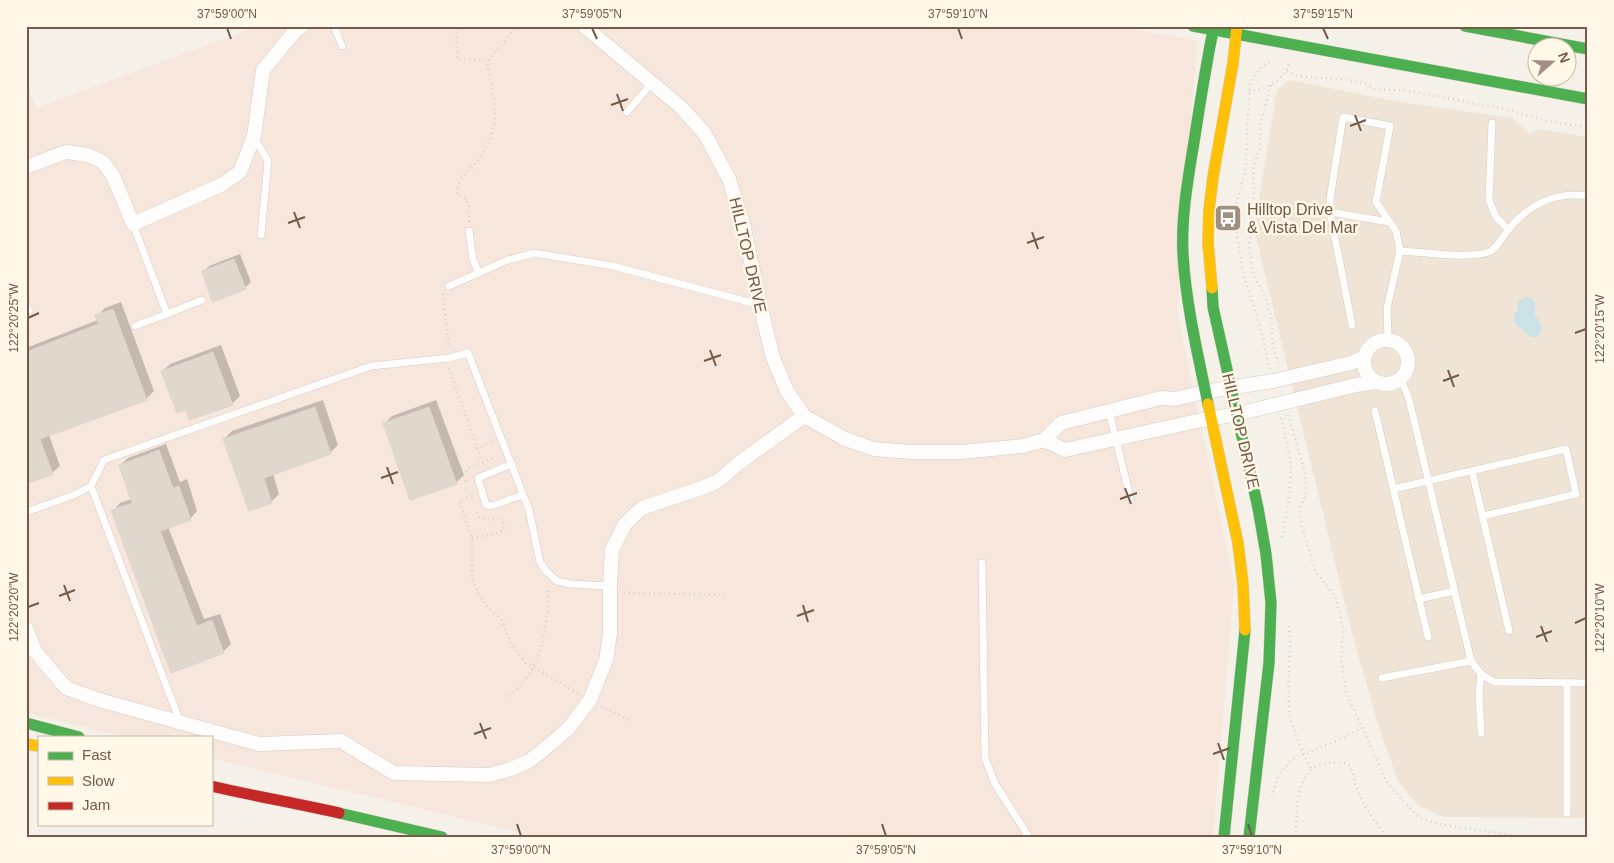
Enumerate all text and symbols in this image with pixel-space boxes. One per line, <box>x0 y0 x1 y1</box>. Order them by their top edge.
text: 37°59'00"N <box>197 7 257 21</box>
text: 37°59'05"N <box>562 7 622 21</box>
text: 37°59'10"N <box>928 7 988 21</box>
text: 37°59'15"N <box>1293 7 1353 21</box>
north arrow <box>1526 38 1576 88</box>
text: N <box>1555 50 1573 65</box>
street label: HILLTOP DRIVE <box>726 195 770 315</box>
place label: Hilltop Drive & Vista Del Mar <box>1247 201 1359 236</box>
bus stop icon: Hilltop Drive & Vista Del Mar <box>1213 203 1243 233</box>
text: 122°20'25"W <box>7 283 21 353</box>
text: 122°20'15"W <box>1593 294 1607 364</box>
street label: HILLTOP DRIVE <box>1219 371 1263 491</box>
text: 122°20'20"W <box>7 572 21 642</box>
text: 122°20'10"W <box>1593 583 1607 653</box>
legend <box>38 736 212 826</box>
text: Fast <box>82 746 112 763</box>
text: Slow <box>82 772 115 789</box>
text: Jam <box>82 796 110 813</box>
text: 37°59'00"N <box>491 843 551 857</box>
text: 37°59'05"N <box>856 843 916 857</box>
text: 37°59'10"N <box>1222 843 1282 857</box>

